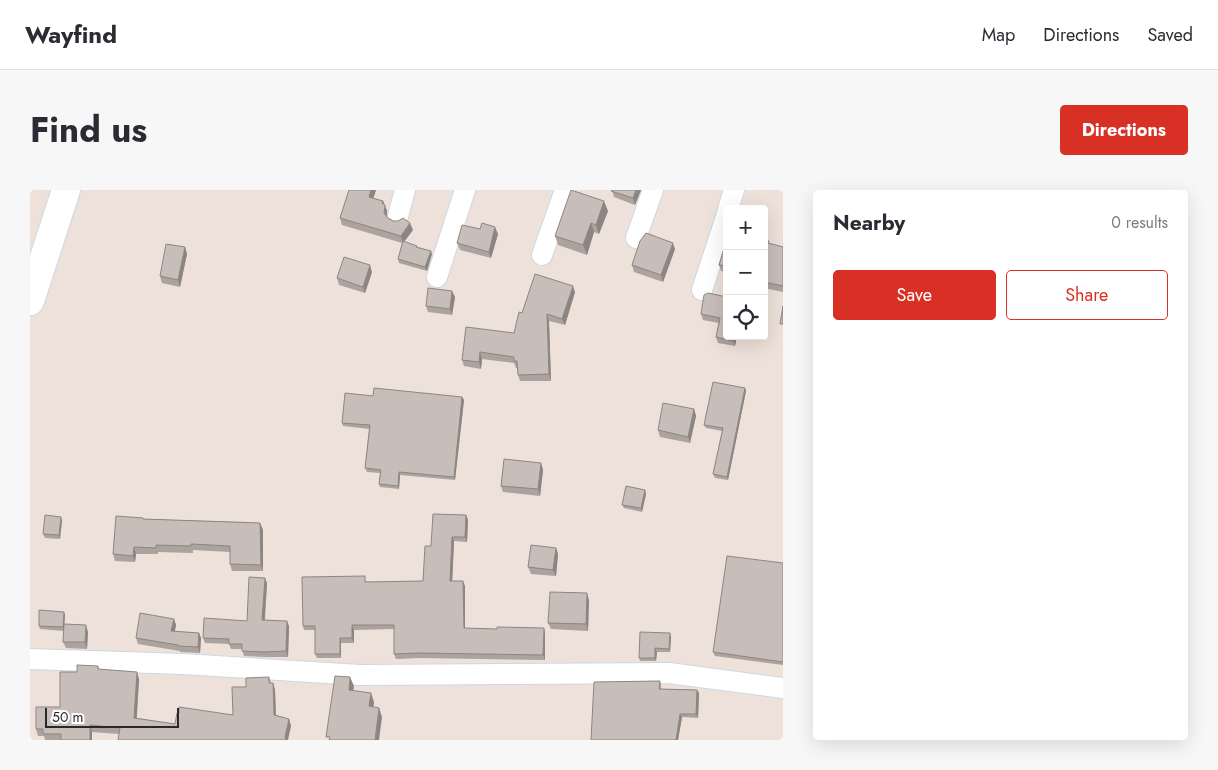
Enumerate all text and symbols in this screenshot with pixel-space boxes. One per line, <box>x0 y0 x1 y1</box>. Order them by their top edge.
text: Wayfind <box>25 17 117 52</box>
text: Map <box>982 22 1015 48</box>
text: Directions <box>1043 22 1119 48</box>
text: Saved <box>1147 22 1193 48</box>
text: Find us <box>30 105 147 155</box>
button: Directions <box>1060 105 1188 155</box>
map controls <box>723 205 768 340</box>
button: + <box>723 205 768 250</box>
text: Nearby <box>833 208 905 238</box>
text: 0 results <box>1111 211 1168 234</box>
button: − <box>723 250 768 295</box>
button: Save <box>833 270 996 320</box>
button: Share <box>1006 270 1168 320</box>
button: locate <box>723 295 768 340</box>
scale bar <box>45 705 179 728</box>
text: 50 m <box>52 707 83 727</box>

